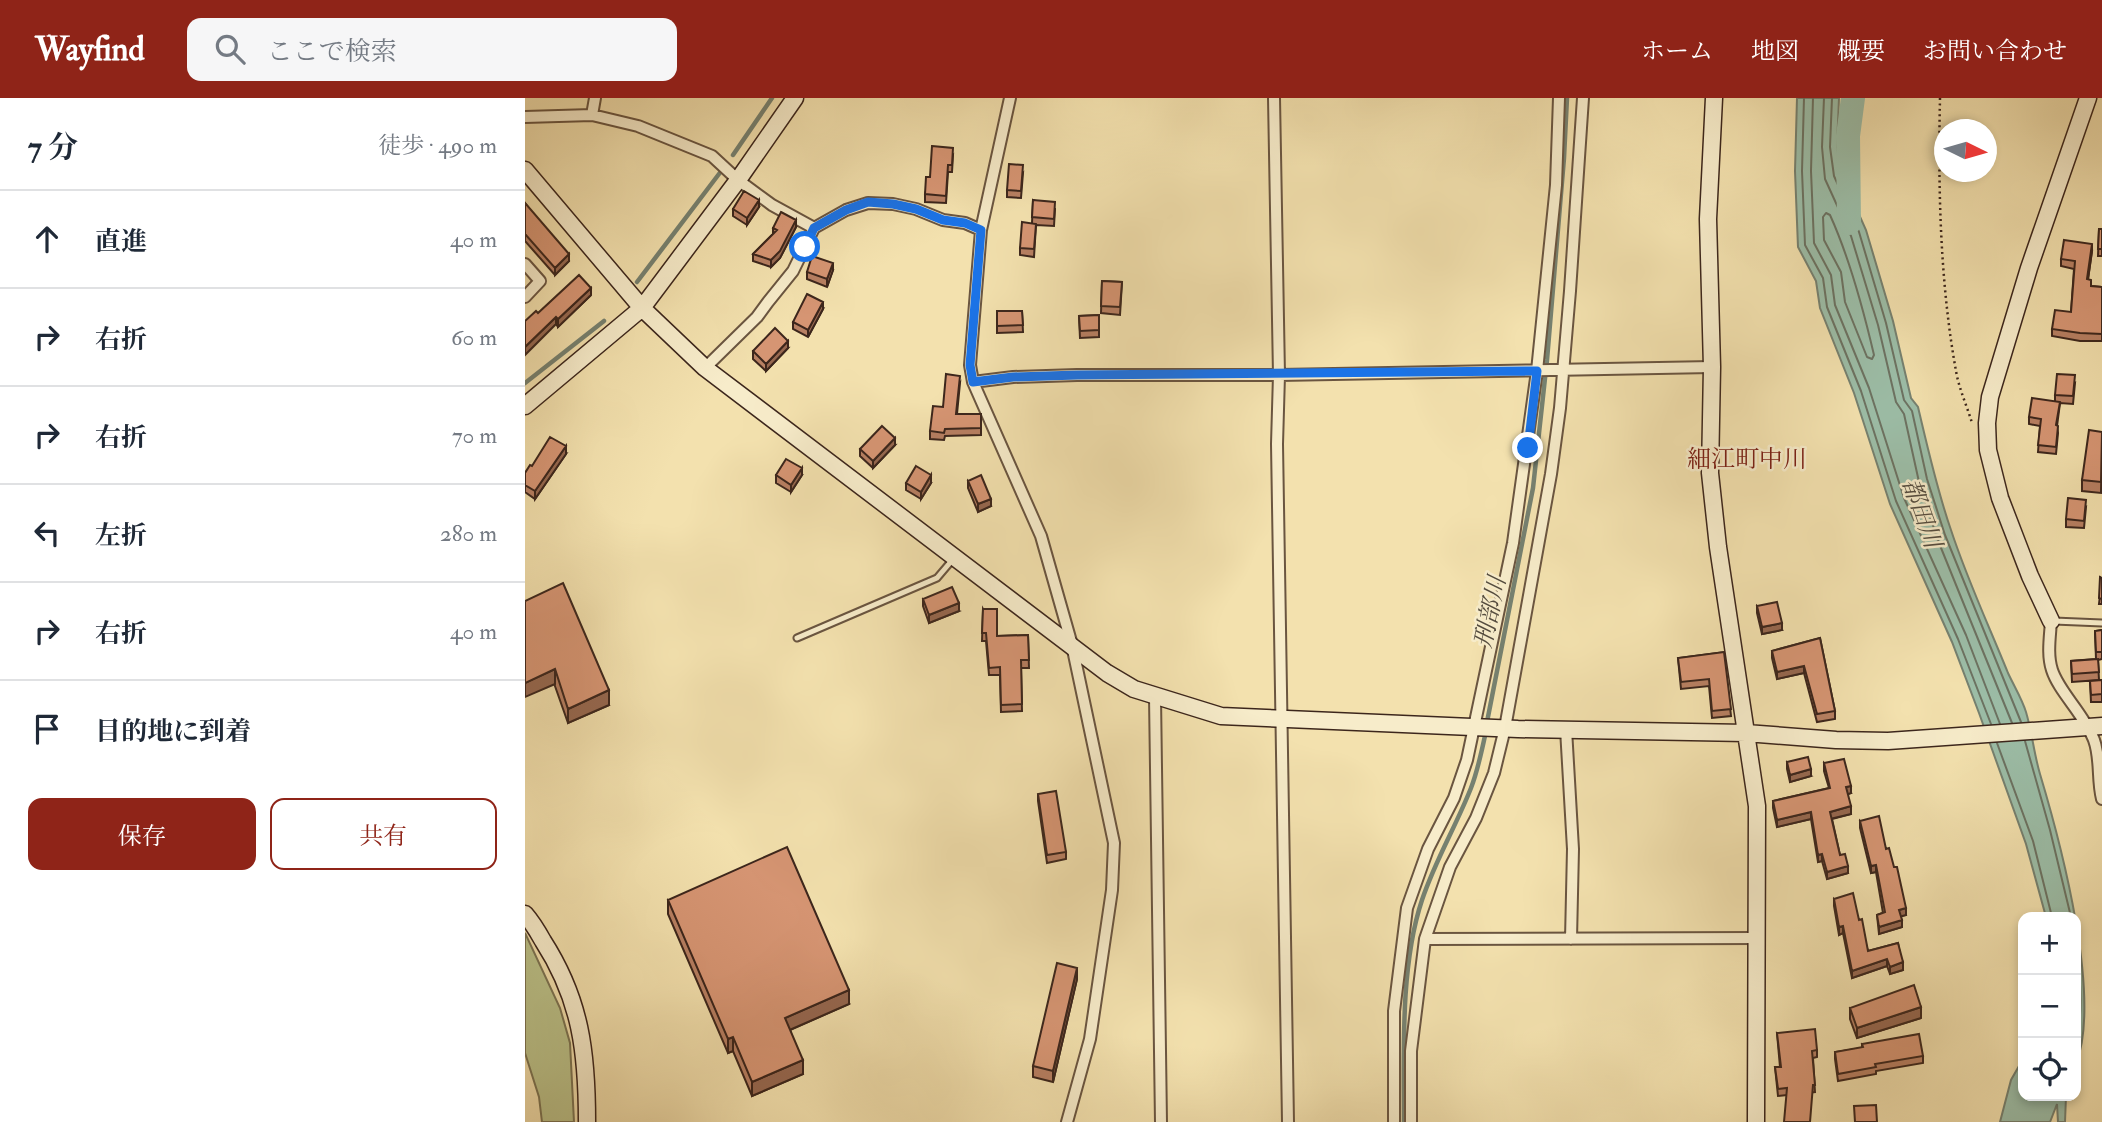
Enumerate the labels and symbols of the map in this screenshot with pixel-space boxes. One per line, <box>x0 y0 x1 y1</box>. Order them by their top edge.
north arrow <box>1934 119 1997 182</box>
route start <box>789 231 820 262</box>
route end <box>1512 432 1543 463</box>
district label: 細江町中川 <box>1687 444 1807 475</box>
water label: 都田川 <box>1895 474 1949 555</box>
water label: 刑部川 <box>1468 571 1514 651</box>

